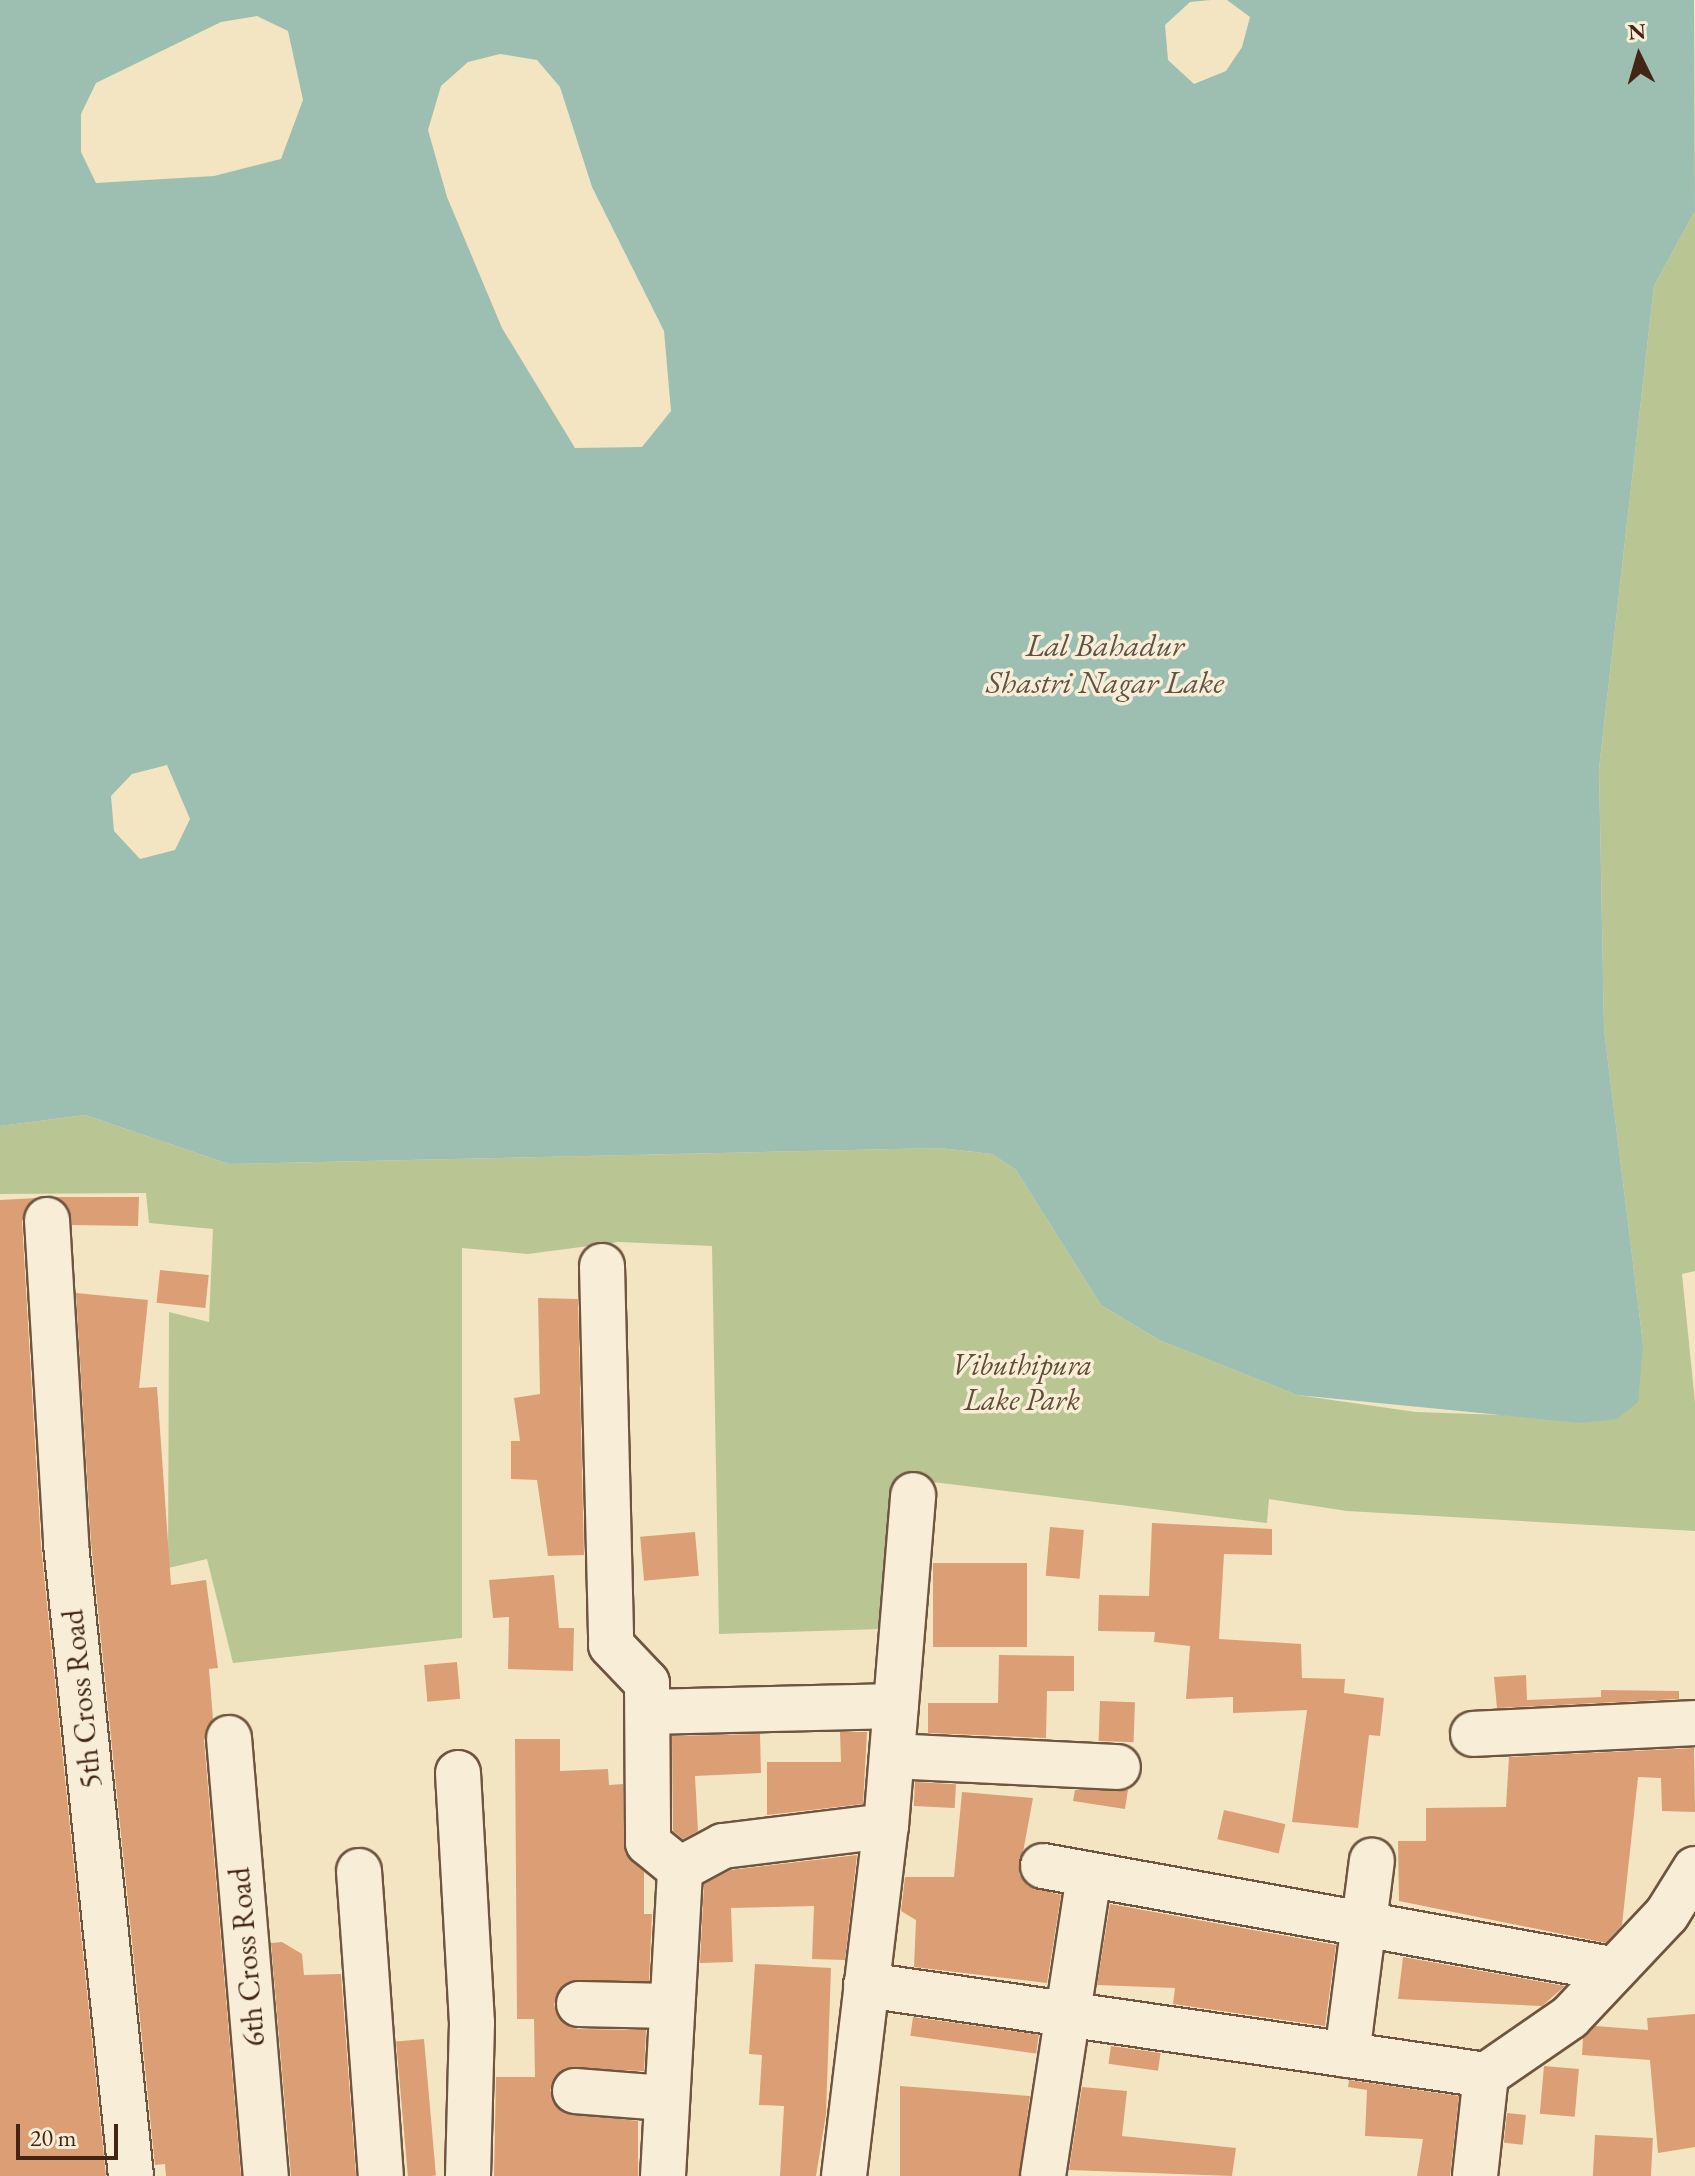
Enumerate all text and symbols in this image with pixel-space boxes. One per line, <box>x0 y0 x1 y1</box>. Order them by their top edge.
north arrow <box>1599 16 1679 96</box>
text: N <box>1627 16 1647 47</box>
water label: Lal Bahadur Shastri Nagar Lake <box>986 627 1224 702</box>
park label: Vibuthipura Lake Park <box>952 1347 1092 1418</box>
street label: 5th Cross Road <box>55 1608 109 1790</box>
street label: 6th Cross Road <box>221 1866 273 2048</box>
scale bar <box>20 2108 122 2158</box>
text: 20 m <box>30 2122 77 2153</box>

